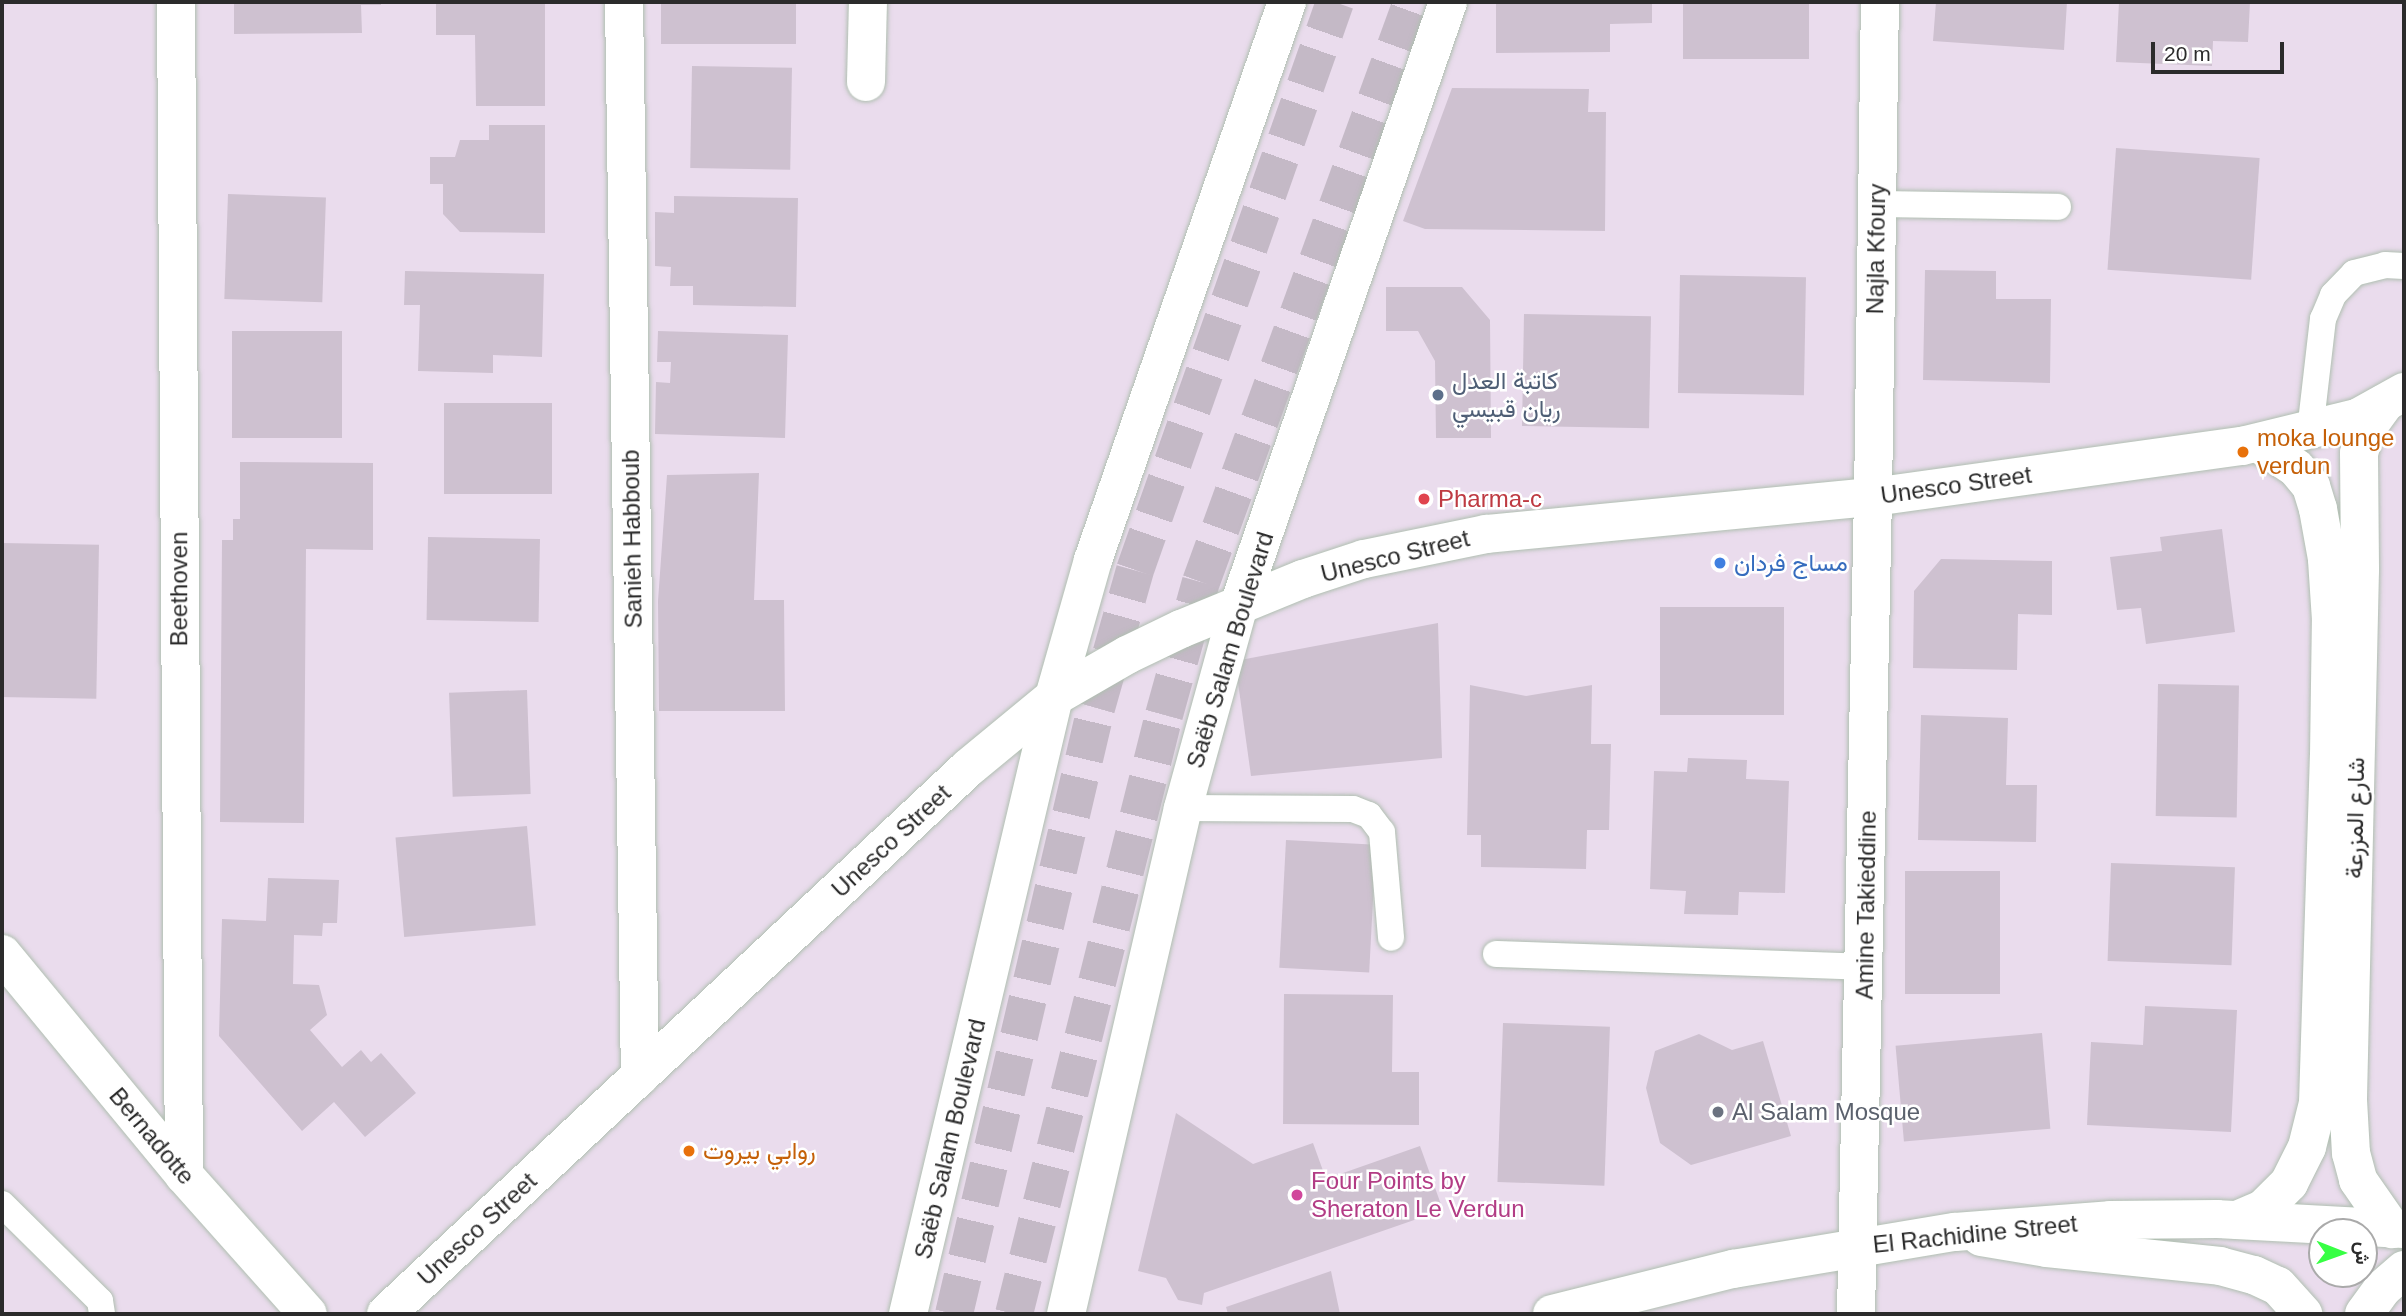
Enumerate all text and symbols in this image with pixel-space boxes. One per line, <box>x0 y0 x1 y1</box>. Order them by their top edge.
scale bar <box>2154 28 2287 72</box>
text: 20 m <box>2164 42 2211 65</box>
street label: Najla Kfoury <box>1860 183 1892 315</box>
place label: كاتبة العدل ريان قبيسي <box>1452 367 1561 423</box>
marker: كاتبة العدل ريان قبيسي <box>1430 387 1446 403</box>
place label: moka lounge verdun <box>2257 424 2394 480</box>
marker: moka lounge verdun <box>2235 444 2251 460</box>
street label: Sanieh Habboub <box>616 449 648 629</box>
street label: Unesco Street <box>1879 460 2033 510</box>
place label: Pharma-c <box>1438 485 1542 513</box>
marker: Pharma-c <box>1416 491 1432 507</box>
street label: Unesco Street <box>1318 524 1472 588</box>
street label: Saëb Salam Boulevard <box>1180 528 1280 772</box>
street label: Beethoven <box>165 532 193 646</box>
place label: مساج فردان <box>1734 549 1848 577</box>
marker: مساج فردان <box>1712 555 1728 571</box>
street label: شارع المزرعة <box>2340 757 2370 879</box>
street label: Unesco Street <box>826 779 956 903</box>
street label: Amine Takieddine <box>1850 810 1882 1000</box>
street label: Saëb Salam Boulevard <box>908 1016 992 1262</box>
street label: Bernadotte <box>103 1082 201 1190</box>
place label: Al Salam Mosque <box>1732 1098 1920 1126</box>
marker: Al Salam Mosque <box>1710 1104 1726 1120</box>
place label: روابي بيروت <box>703 1137 816 1165</box>
marker: روابي بيروت <box>681 1143 697 1159</box>
street label: Unesco Street <box>412 1167 542 1291</box>
place label: Four Points by Sheraton Le Verdun <box>1311 1167 1525 1223</box>
marker: Four Points by Sheraton Le Verdun <box>1289 1187 1305 1203</box>
street label: El Rachidine Street <box>1871 1209 2079 1259</box>
north arrow <box>2308 1218 2378 1288</box>
text: ش <box>2352 1242 2373 1265</box>

